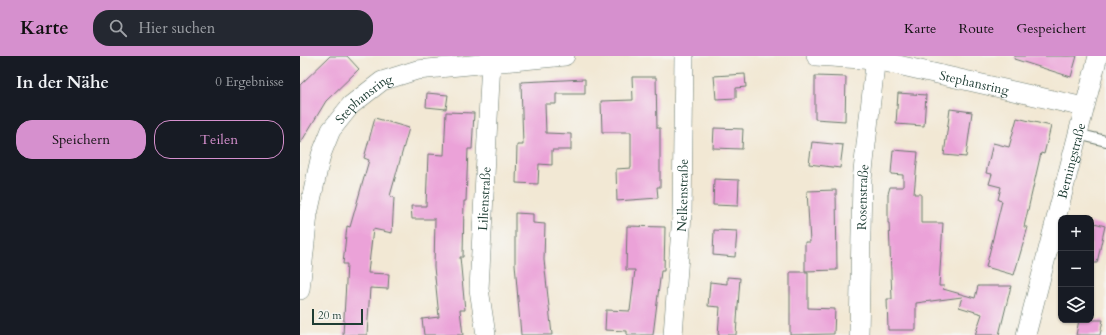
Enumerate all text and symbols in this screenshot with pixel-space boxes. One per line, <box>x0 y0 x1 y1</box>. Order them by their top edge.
search box <box>93 10 373 46</box>
text: Karte <box>20 15 69 41</box>
icon: search <box>107 17 129 39</box>
text: Hier suchen <box>139 18 215 38</box>
text: Karte <box>904 19 936 38</box>
text: Route <box>958 19 994 38</box>
text: Gespeichert <box>1016 19 1086 38</box>
street label: Stephansring <box>938 67 1011 100</box>
street label: Stephansring <box>331 70 396 128</box>
text: In der Nähe <box>16 71 109 94</box>
text: 0 Ergebnisse <box>215 73 284 91</box>
button: Speichern <box>16 120 146 159</box>
button: Teilen <box>154 120 284 159</box>
street label: Berningstraße <box>1054 121 1090 201</box>
street label: Nelkenstraße <box>673 159 693 233</box>
street label: Rosenstraße <box>853 163 874 230</box>
street label: Lilienstraße <box>474 166 495 231</box>
map controls <box>1058 215 1094 323</box>
button: + <box>1058 215 1094 251</box>
button: − <box>1058 251 1094 287</box>
button: layers <box>1058 287 1094 323</box>
scale bar <box>312 307 363 326</box>
text: 20 m <box>318 308 342 323</box>

